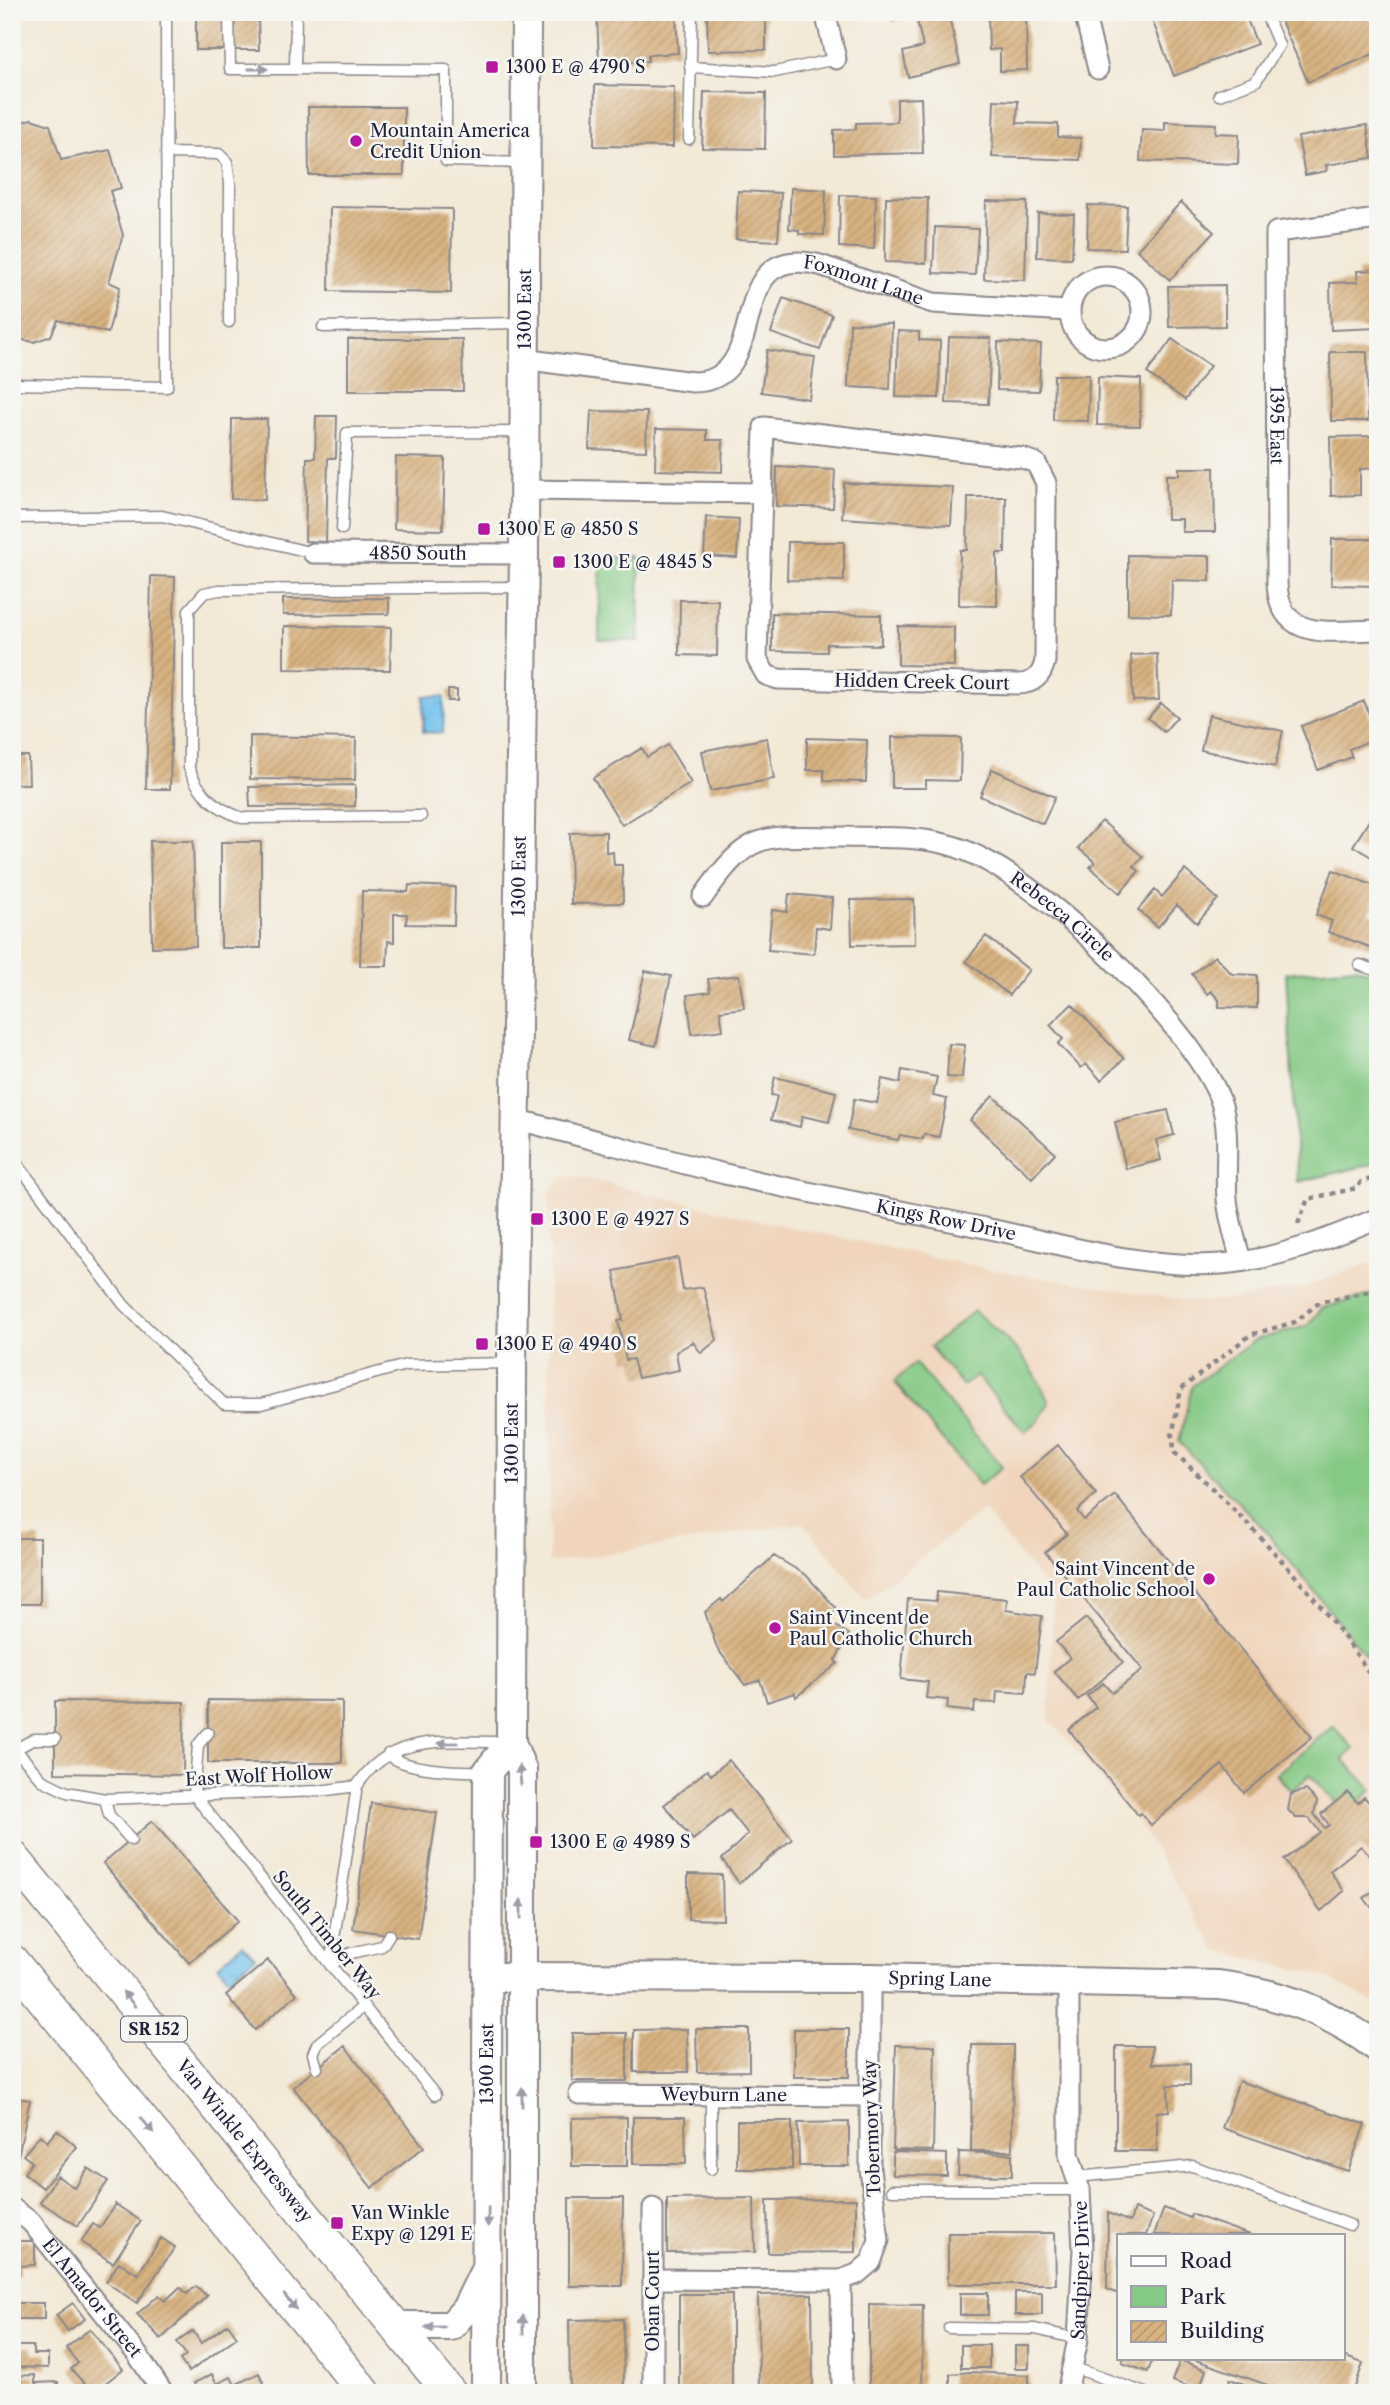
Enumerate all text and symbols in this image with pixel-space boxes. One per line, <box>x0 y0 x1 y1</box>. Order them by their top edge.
place label: 1300 E @ 4790 S <box>506 56 646 78</box>
marker: 1300 E @ 4790 S <box>484 59 500 75</box>
one-way arrow <box>248 63 270 75</box>
place label: Mountain America Credit Union <box>370 120 530 163</box>
marker: Mountain America Credit Union <box>348 133 364 149</box>
street label: Foxmont Lane <box>802 251 926 310</box>
street label: 1300 East <box>514 268 536 350</box>
street label: 1395 East <box>1265 386 1288 465</box>
place label: 1300 E @ 4850 S <box>498 518 639 540</box>
marker: 1300 E @ 4850 S <box>476 521 492 537</box>
street label: 4850 South <box>369 542 467 565</box>
place label: 1300 E @ 4845 S <box>573 551 713 573</box>
marker: 1300 E @ 4845 S <box>551 554 567 570</box>
street label: Hidden Creek Court <box>834 669 1010 695</box>
street label: 1300 East <box>508 835 531 917</box>
street label: Rebecca Circle <box>1006 867 1119 966</box>
street label: Kings Row Drive <box>874 1195 1018 1245</box>
place label: 1300 E @ 4927 S <box>551 1208 690 1230</box>
marker: 1300 E @ 4927 S <box>529 1211 545 1227</box>
place label: 1300 E @ 4940 S <box>496 1333 637 1355</box>
marker: 1300 E @ 4940 S <box>474 1336 490 1352</box>
street label: 1300 East <box>501 1402 523 1484</box>
place label: Saint Vincent de Paul Catholic School <box>1017 1558 1195 1601</box>
marker: Saint Vincent de Paul Catholic School <box>1201 1571 1217 1587</box>
place label: Saint Vincent de Paul Catholic Church <box>789 1607 973 1650</box>
marker: Saint Vincent de Paul Catholic Church <box>767 1620 783 1636</box>
one-way arrow <box>437 1737 459 1748</box>
street label: East Wolf Hollow <box>184 1761 335 1791</box>
one-way arrow <box>514 1764 525 1786</box>
place label: 1300 E @ 4989 S <box>550 1831 691 1853</box>
marker: 1300 E @ 4989 S <box>528 1834 544 1850</box>
street label: South Timber Way <box>268 1866 386 2005</box>
one-way arrow <box>515 1897 527 1919</box>
street label: Spring Lane <box>888 1967 992 1991</box>
one-way arrow <box>122 1990 137 2008</box>
road number: SR 152 <box>121 2016 187 2041</box>
street label: 1300 East <box>476 2023 498 2105</box>
street label: Van Winkle Expressway <box>171 2054 318 2228</box>
street label: Tobermory Way <box>859 2058 885 2197</box>
street label: Weyburn Lane <box>660 2084 787 2106</box>
one-way arrow <box>516 2086 528 2108</box>
one-way arrow <box>139 2116 154 2134</box>
street label: Sandpiper Drive <box>1067 2200 1094 2340</box>
place label: Van Winkle Expy @ 1291 E <box>350 2202 473 2245</box>
one-way arrow <box>482 2206 494 2228</box>
marker: Van Winkle Expy @ 1291 E <box>329 2215 345 2231</box>
street label: El Amador Street <box>38 2234 147 2362</box>
legend <box>1117 2234 1344 2360</box>
text: Road <box>1180 2248 1232 2273</box>
street label: Oban Court <box>642 2250 664 2352</box>
text: Park <box>1180 2284 1226 2309</box>
one-way arrow <box>283 2292 298 2310</box>
one-way arrow <box>517 2313 528 2335</box>
text: Building <box>1180 2318 1265 2343</box>
one-way arrow <box>424 2321 446 2333</box>

